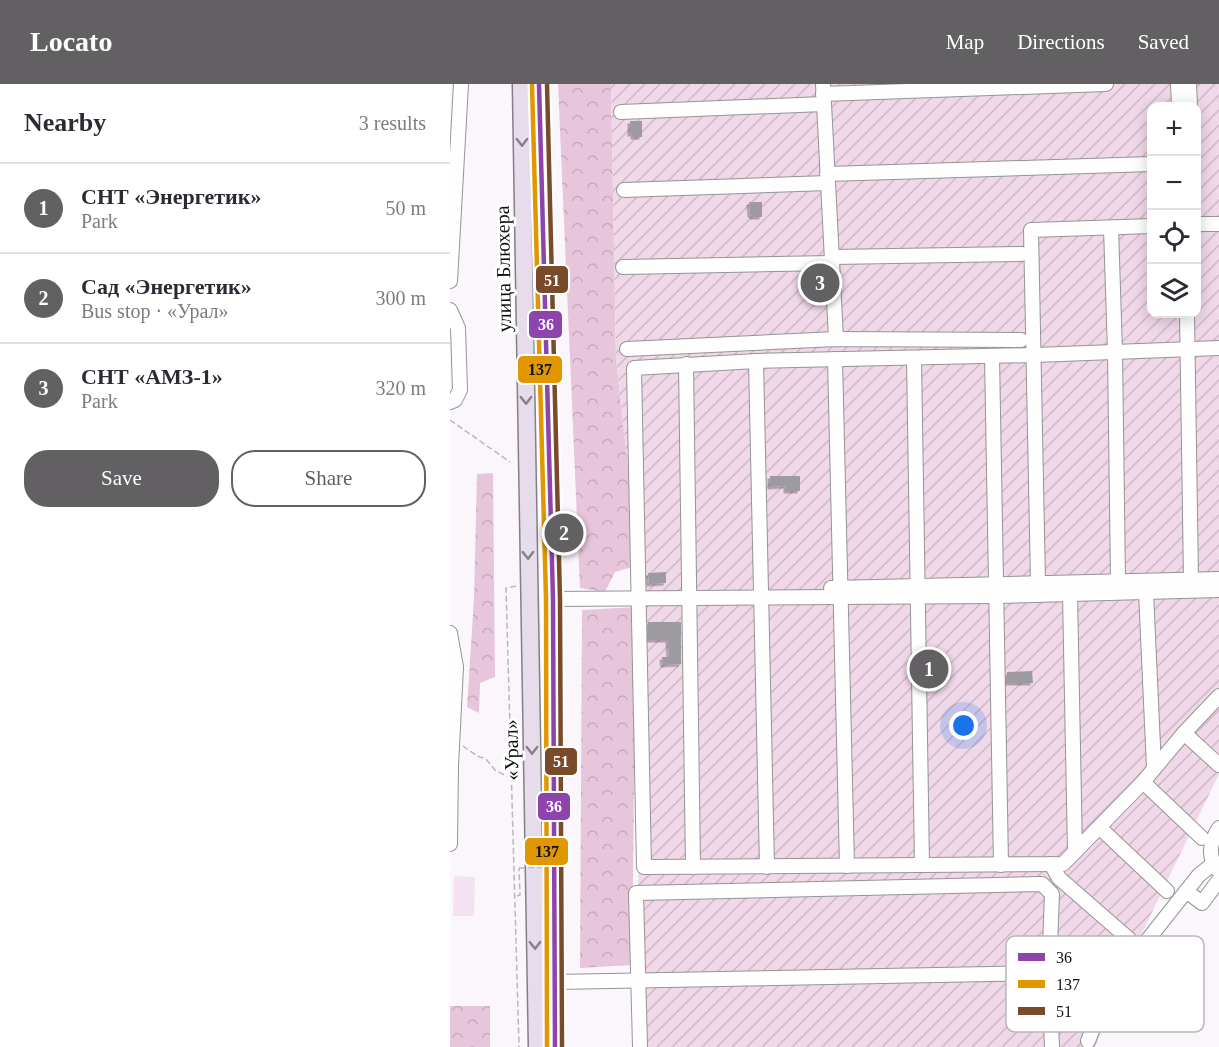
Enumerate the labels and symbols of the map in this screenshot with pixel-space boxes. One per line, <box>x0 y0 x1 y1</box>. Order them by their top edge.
one-way arrow <box>516 138 528 147</box>
street label: улица Блюхера <box>491 205 516 333</box>
pin: 3 <box>800 260 839 306</box>
line badge: 51 <box>535 265 569 294</box>
text: 51 <box>544 272 560 289</box>
line badge: 36 <box>528 310 563 339</box>
text: 36 <box>538 316 554 333</box>
line badge: 137 <box>517 355 563 384</box>
text: 137 <box>528 361 552 378</box>
one-way arrow <box>520 396 532 405</box>
pin: 2 <box>544 510 584 556</box>
one-way arrow <box>522 551 535 560</box>
pin: 1 <box>910 646 948 692</box>
your location <box>949 711 978 740</box>
street label: «Урал» <box>499 719 524 781</box>
one-way arrow <box>526 746 538 755</box>
line badge: 51 <box>544 747 578 776</box>
text: 51 <box>553 753 569 770</box>
line badge: 36 <box>537 792 571 821</box>
text: 36 <box>546 798 562 815</box>
line badge: 137 <box>524 837 569 866</box>
text: 137 <box>535 843 559 860</box>
legend <box>1006 936 1204 1032</box>
one-way arrow <box>529 941 541 950</box>
text: 36 <box>1056 949 1072 966</box>
text: 137 <box>1056 976 1080 993</box>
text: 51 <box>1056 1003 1072 1020</box>

